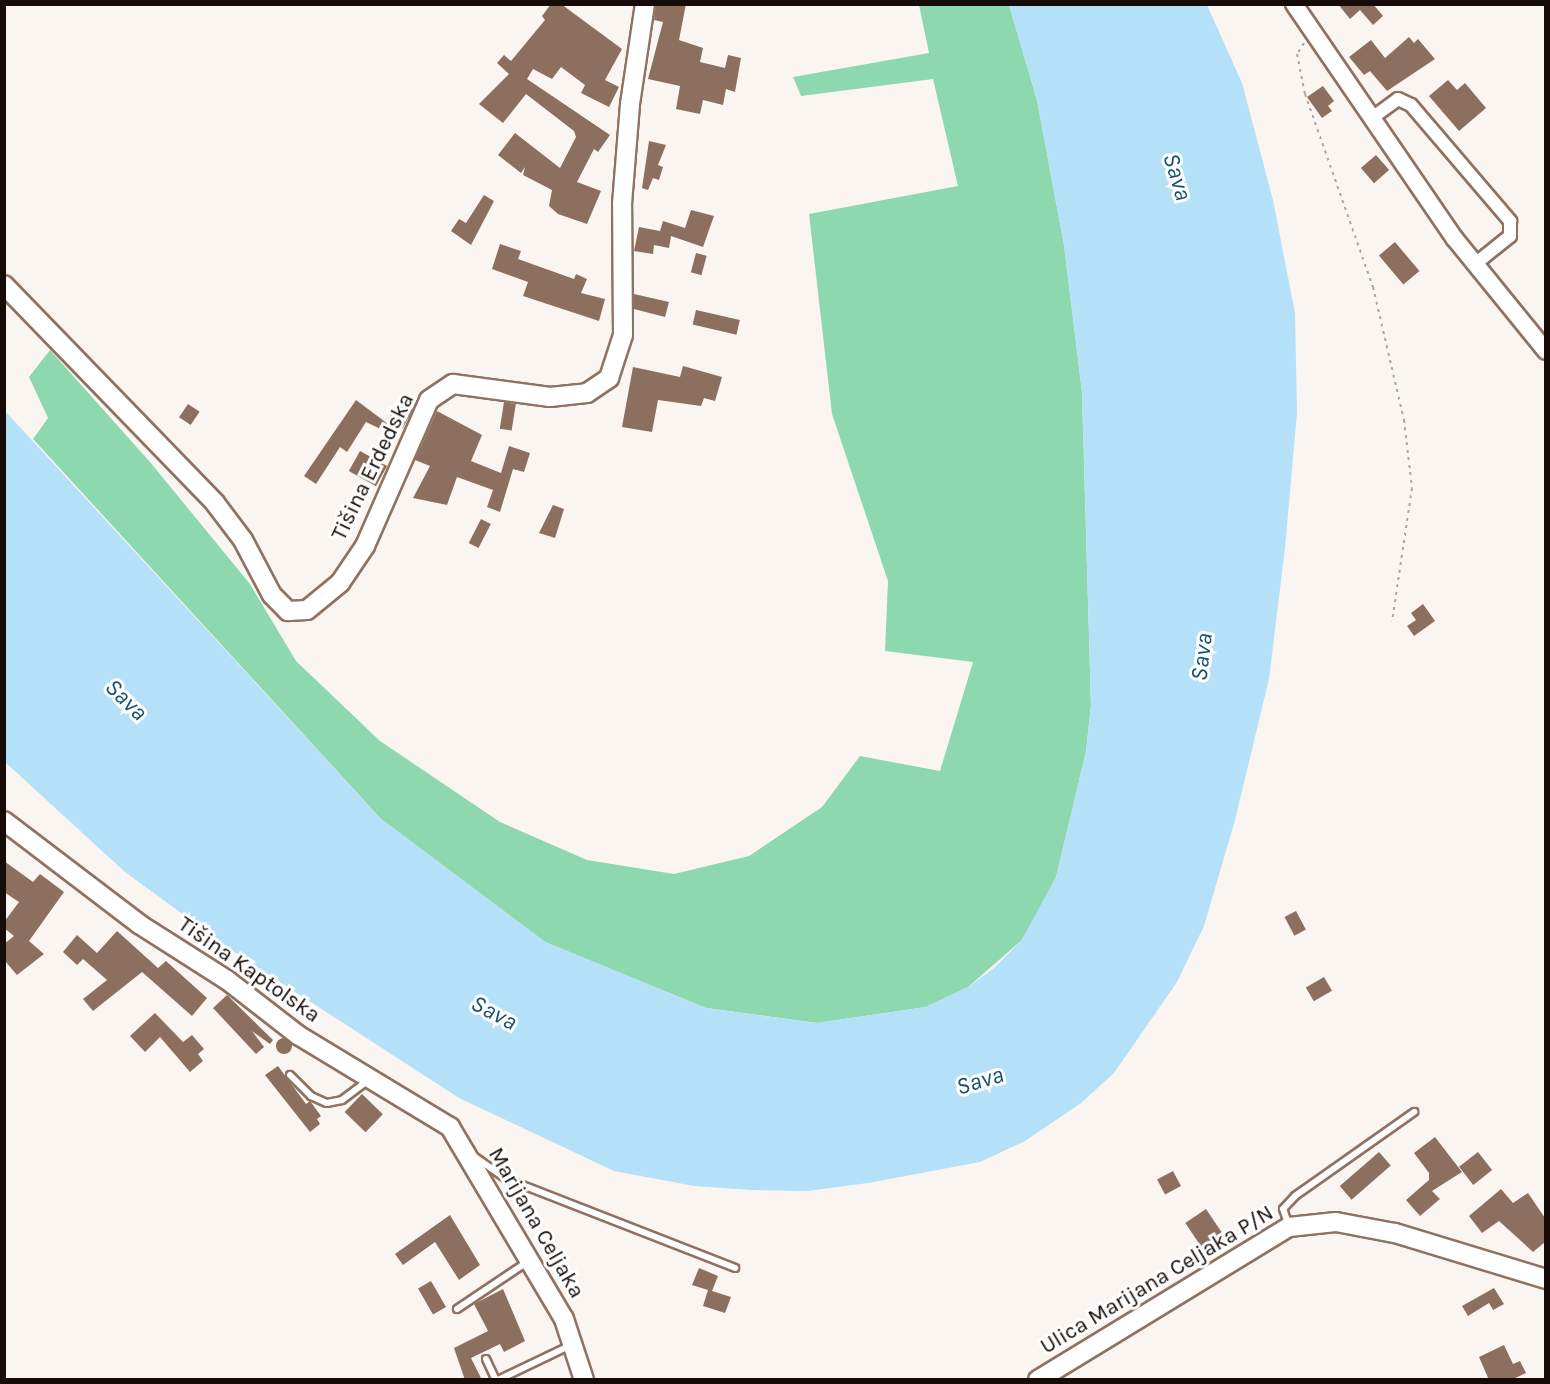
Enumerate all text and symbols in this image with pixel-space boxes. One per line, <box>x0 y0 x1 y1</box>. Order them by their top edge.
water label: Sava <box>1156 150 1198 204</box>
street label: Tišina Erdedska <box>326 389 420 545</box>
water label: Sava <box>1185 631 1219 683</box>
water label: Sava <box>99 673 153 727</box>
street label: Tišina Kaptolska <box>173 911 325 1029</box>
water label: Sava <box>466 989 522 1037</box>
water label: Sava <box>953 1060 1007 1102</box>
street label: Marijana Celjaka <box>482 1143 590 1303</box>
street label: Ulica Marijana Celjaka P/N <box>1036 1200 1278 1360</box>

